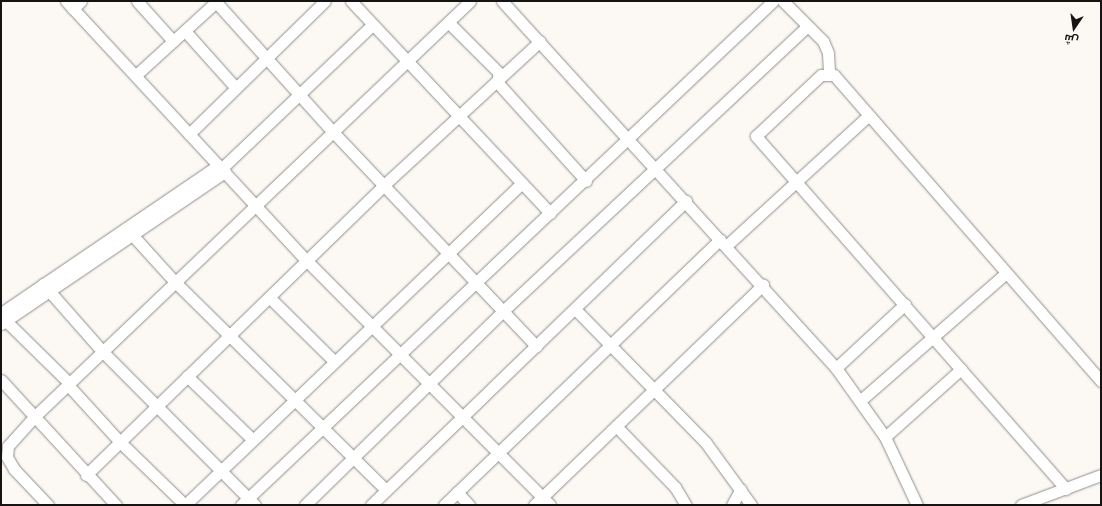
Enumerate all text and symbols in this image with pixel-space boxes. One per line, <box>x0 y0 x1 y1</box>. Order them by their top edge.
north arrow <box>1054 8 1094 48</box>
text: ش <box>1063 32 1080 47</box>

